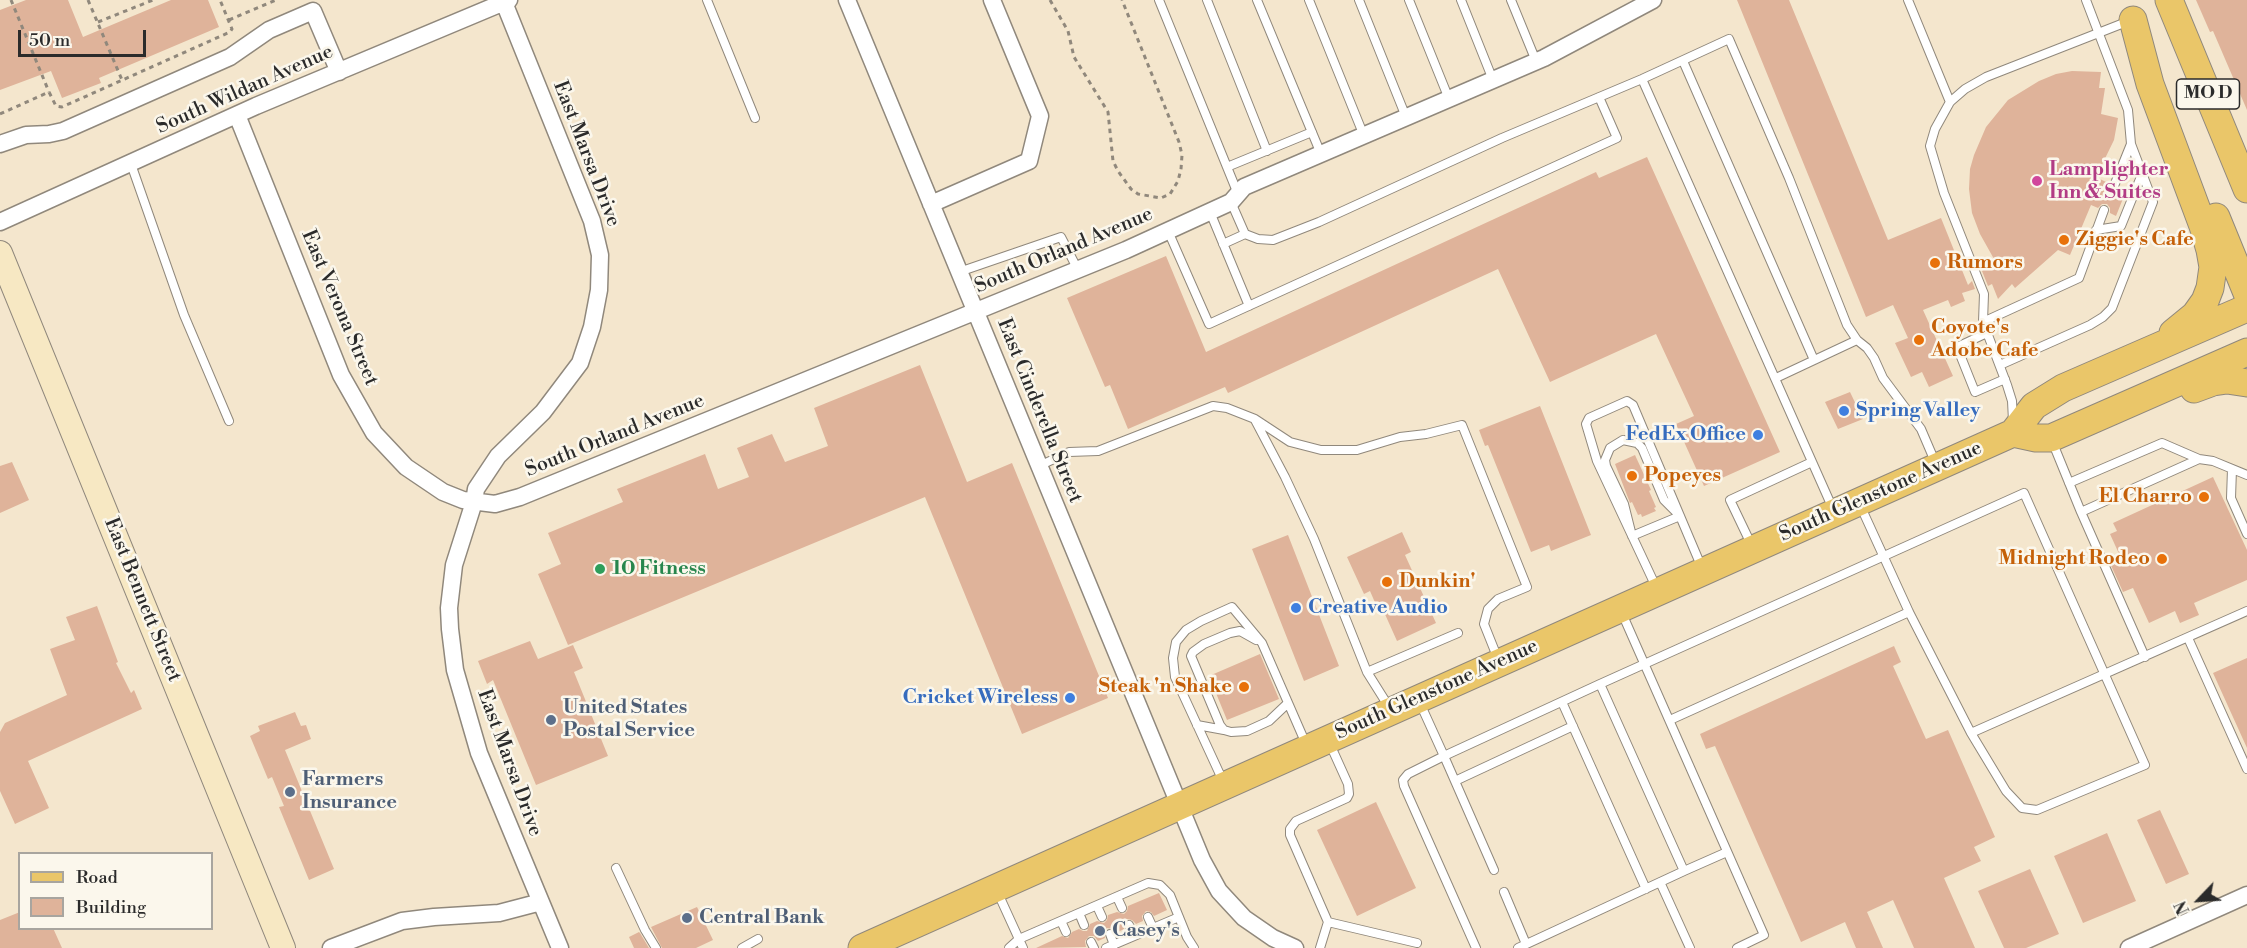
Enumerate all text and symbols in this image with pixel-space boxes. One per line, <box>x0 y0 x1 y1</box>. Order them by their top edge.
scale bar <box>21 18 148 56</box>
text: 50 m <box>29 29 70 52</box>
street label: South Wildan Avenue <box>153 40 337 140</box>
street label: East Marsa Drive <box>547 78 625 230</box>
road number: MO D <box>2176 79 2240 109</box>
place label: Lamplighter Inn & Suites <box>2049 158 2169 205</box>
marker: Lamplighter Inn & Suites <box>2030 174 2044 188</box>
street label: South Orland Avenue <box>971 203 1157 299</box>
street label: East Verona Street <box>295 227 383 389</box>
place label: Ziggie's Cafe <box>2076 228 2194 252</box>
marker: Ziggie's Cafe <box>2057 233 2071 247</box>
place label: Rumors <box>1947 251 2023 275</box>
marker: Rumors <box>1928 256 1942 270</box>
street label: East Cinderella Street <box>991 315 1087 507</box>
place label: Coyote's Adobe Cafe <box>1931 316 2038 363</box>
marker: Coyote's Adobe Cafe <box>1912 333 1926 347</box>
street label: South Orland Avenue <box>522 389 708 483</box>
place label: Spring Valley <box>1856 399 1980 423</box>
marker: Spring Valley <box>1837 404 1851 418</box>
place label: FedEx Office <box>1626 423 1746 447</box>
marker: FedEx Office <box>1751 428 1765 442</box>
street label: South Glenstone Avenue <box>1776 436 1986 548</box>
place label: Popeyes <box>1644 464 1721 488</box>
marker: Popeyes <box>1625 469 1639 483</box>
place label: El Charro <box>2099 485 2192 509</box>
marker: El Charro <box>2197 490 2211 504</box>
street label: East Bennett Street <box>98 514 186 686</box>
place label: Midnight Rodeo <box>1998 547 2150 571</box>
marker: Midnight Rodeo <box>2155 552 2169 566</box>
place label: 10 Fitness <box>612 557 706 581</box>
marker: 10 Fitness <box>593 562 607 576</box>
place label: Dunkin' <box>1399 570 1475 594</box>
marker: Dunkin' <box>1380 575 1394 589</box>
place label: Creative Audio <box>1308 596 1448 620</box>
marker: Creative Audio <box>1289 601 1303 615</box>
street label: South Glenstone Avenue <box>1332 634 1542 746</box>
place label: Steak 'n Shake <box>1098 675 1232 699</box>
marker: Steak 'n Shake <box>1237 680 1251 694</box>
street label: East Marsa Drive <box>471 686 547 840</box>
place label: Cricket Wireless <box>903 686 1058 710</box>
marker: Cricket Wireless <box>1063 691 1077 705</box>
place label: United States Postal Service <box>563 696 695 743</box>
marker: United States Postal Service <box>544 713 558 727</box>
place label: Farmers Insurance <box>302 768 397 815</box>
marker: Farmers Insurance <box>283 785 297 799</box>
legend <box>18 852 213 930</box>
text: Road <box>76 866 118 889</box>
north arrow <box>2169 870 2229 930</box>
text: Building <box>76 896 146 919</box>
text: N <box>2171 898 2194 918</box>
place label: Central Bank <box>699 906 824 930</box>
marker: Central Bank <box>680 911 694 925</box>
place label: Casey's <box>1112 919 1180 943</box>
marker: Casey's <box>1093 924 1107 938</box>

